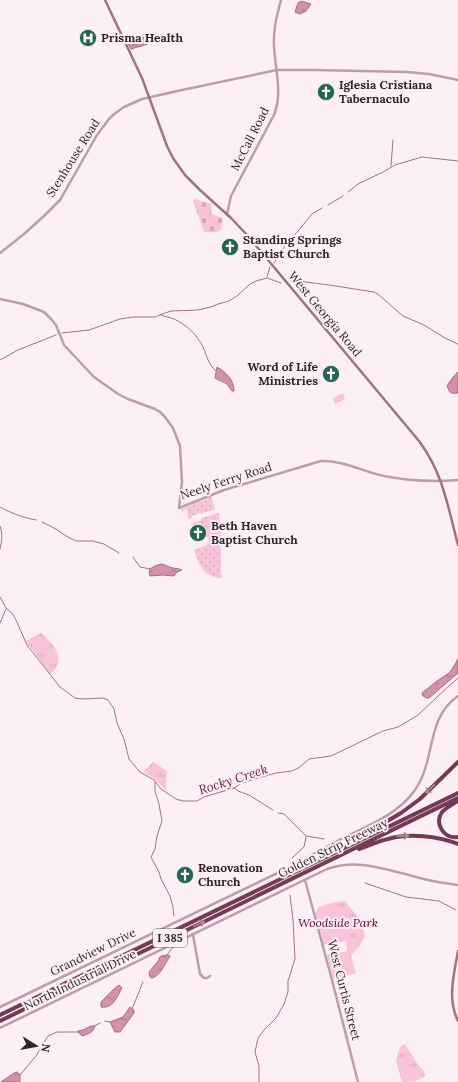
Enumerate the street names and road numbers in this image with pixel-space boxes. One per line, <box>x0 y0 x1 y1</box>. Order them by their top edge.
street label: McCall Road <box>227 104 272 173</box>
street label: Stenhouse Road <box>42 116 103 200</box>
street label: West Georgia Road <box>285 268 365 359</box>
street label: Neely Ferry Road <box>178 459 274 502</box>
street label: Golden Strip Freeway <box>275 814 391 881</box>
street label: Grandview Drive <box>47 924 139 979</box>
road number: I 385 <box>153 929 187 947</box>
street label: West Curtis Street <box>325 938 364 1042</box>
street label: North Industrial Drive <box>21 946 139 1013</box>

